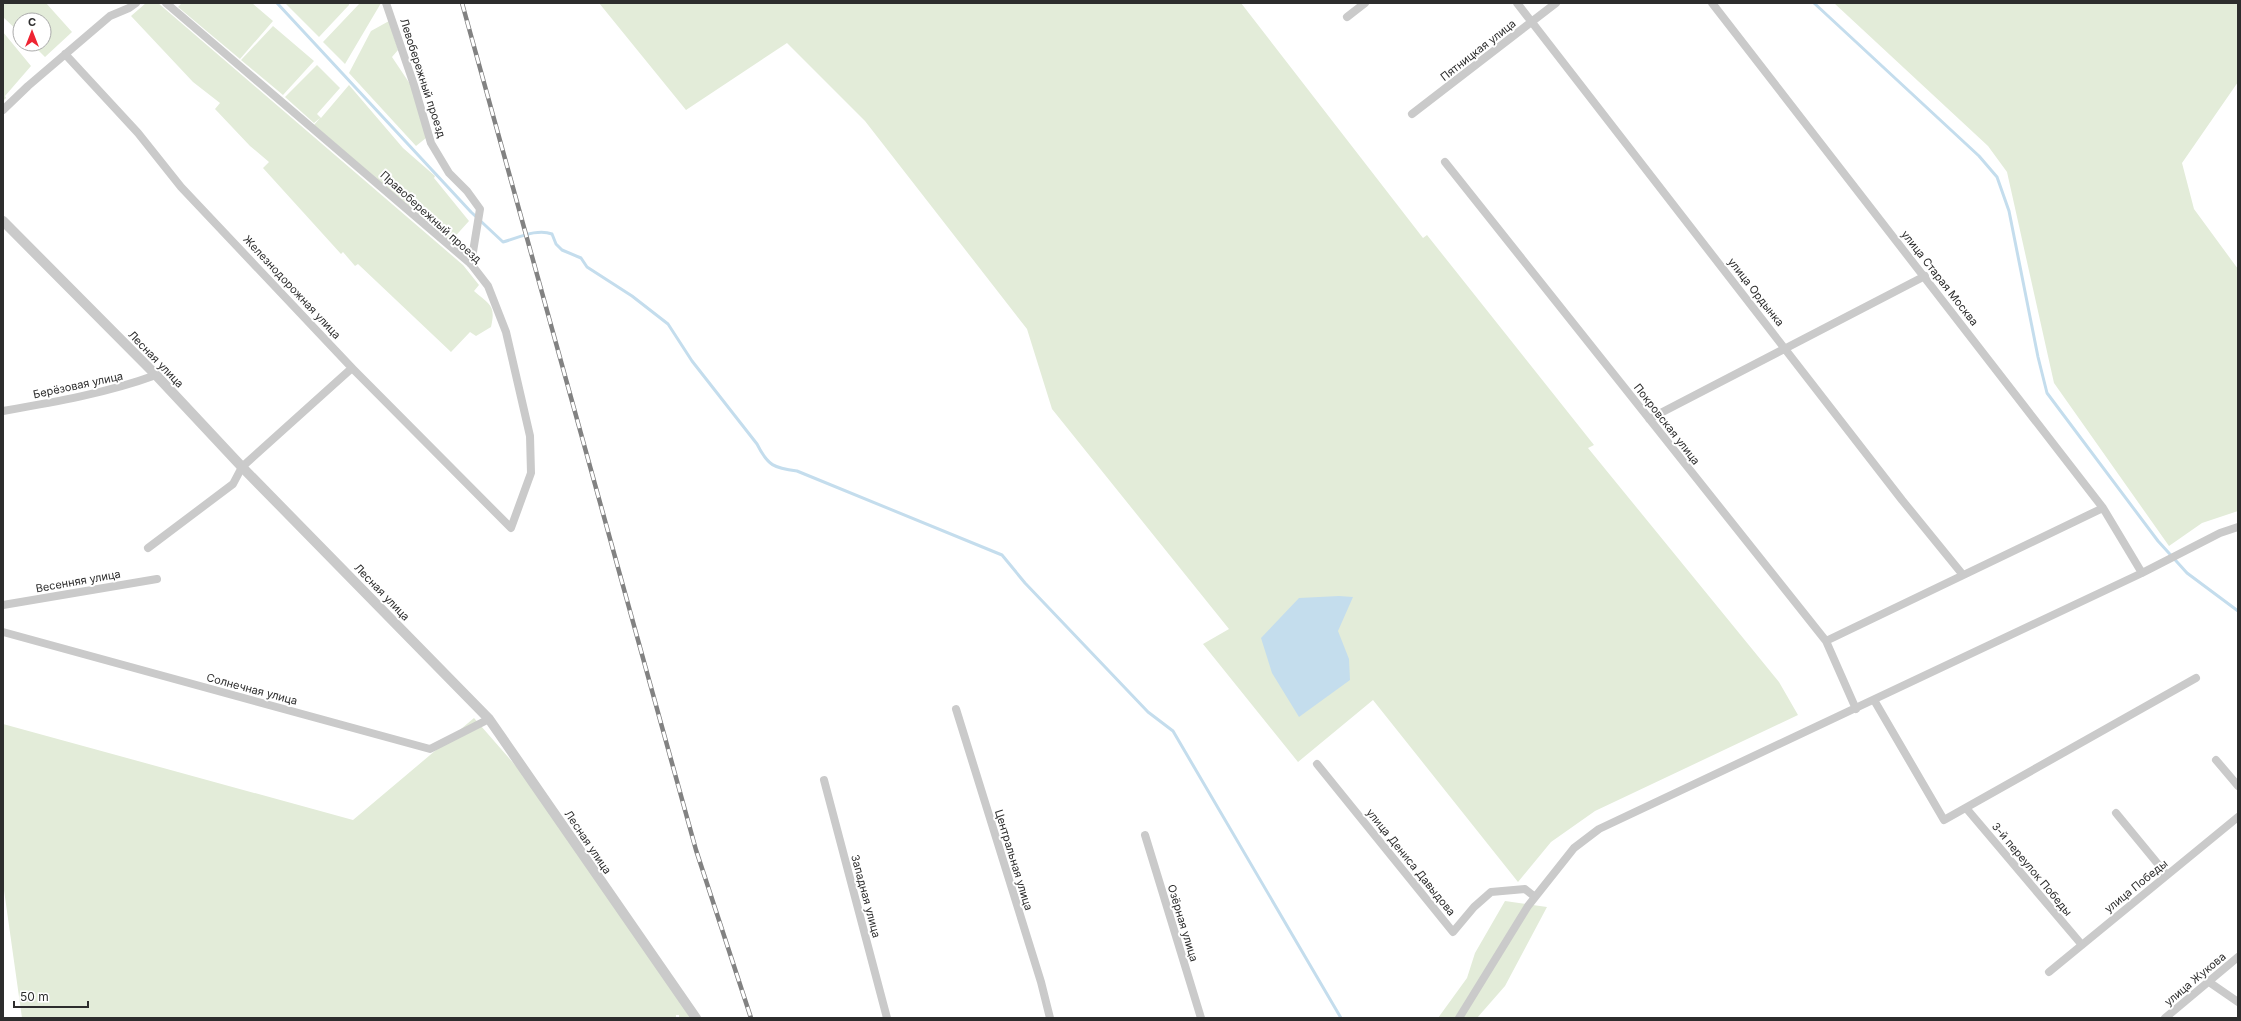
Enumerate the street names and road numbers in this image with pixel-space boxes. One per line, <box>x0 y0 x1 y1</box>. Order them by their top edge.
street label: Левобережный проезд <box>397 16 449 140</box>
street label: Пятницкая улица <box>1438 16 1518 84</box>
street label: Правобережный проезд <box>377 168 485 266</box>
street label: улица Старая Москва <box>1898 228 1982 328</box>
street label: Железнодорожная улица <box>240 232 344 342</box>
street label: улица Ордынка <box>1725 255 1787 329</box>
street label: Лесная улица <box>125 327 187 391</box>
street label: Берёзовая улица <box>32 369 124 401</box>
street label: Покровская улица <box>1631 381 1703 467</box>
street label: Лесная улица <box>351 560 413 624</box>
street label: Весенняя улица <box>34 567 122 595</box>
street label: Солнечная улица <box>205 670 299 708</box>
street label: улица Дениса Давыдова <box>1363 806 1459 918</box>
street label: Лесная улица <box>561 807 615 877</box>
street label: Центральная улица <box>992 808 1036 912</box>
street label: 3-й переулок Победы <box>1989 819 2075 919</box>
street label: Западная улица <box>848 853 884 939</box>
street label: улица Победы <box>2102 856 2170 916</box>
street label: Озёрная улица <box>1165 883 1201 963</box>
street label: улица Жукова <box>2161 949 2229 1009</box>

